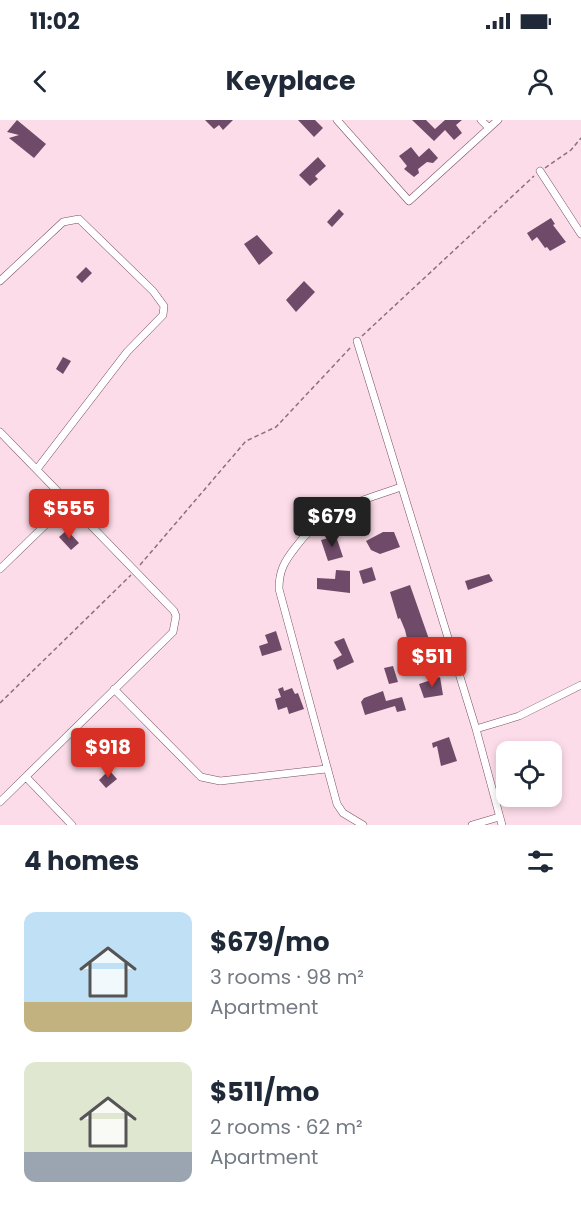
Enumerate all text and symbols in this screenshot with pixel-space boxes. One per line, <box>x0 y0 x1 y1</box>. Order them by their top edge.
text: 11:02 <box>30 6 80 37</box>
text: Keyplace <box>225 62 356 99</box>
icon: back <box>24 65 57 98</box>
icon: person <box>524 65 557 98</box>
pin: $555 <box>33 489 105 540</box>
text: $555 <box>43 494 95 522</box>
pin: $679 <box>296 497 368 548</box>
text: $679 <box>308 502 356 530</box>
pin: $511 <box>396 637 468 688</box>
text: $511 <box>411 642 453 670</box>
pin: $918 <box>72 728 144 779</box>
text: $918 <box>85 733 131 761</box>
map controls <box>496 741 562 807</box>
button: locate <box>496 741 562 807</box>
text: 4 homes <box>24 843 139 879</box>
icon: filters <box>524 845 557 878</box>
text: $679/mo <box>210 924 329 960</box>
icon: home <box>72 936 144 1008</box>
text: 3 rooms · 98 m² <box>210 963 364 991</box>
text: Apartment <box>210 993 318 1021</box>
text: $511/mo <box>210 1074 319 1110</box>
icon: home <box>72 1086 144 1158</box>
text: 2 rooms · 62 m² <box>210 1113 363 1141</box>
text: Apartment <box>210 1143 318 1171</box>

